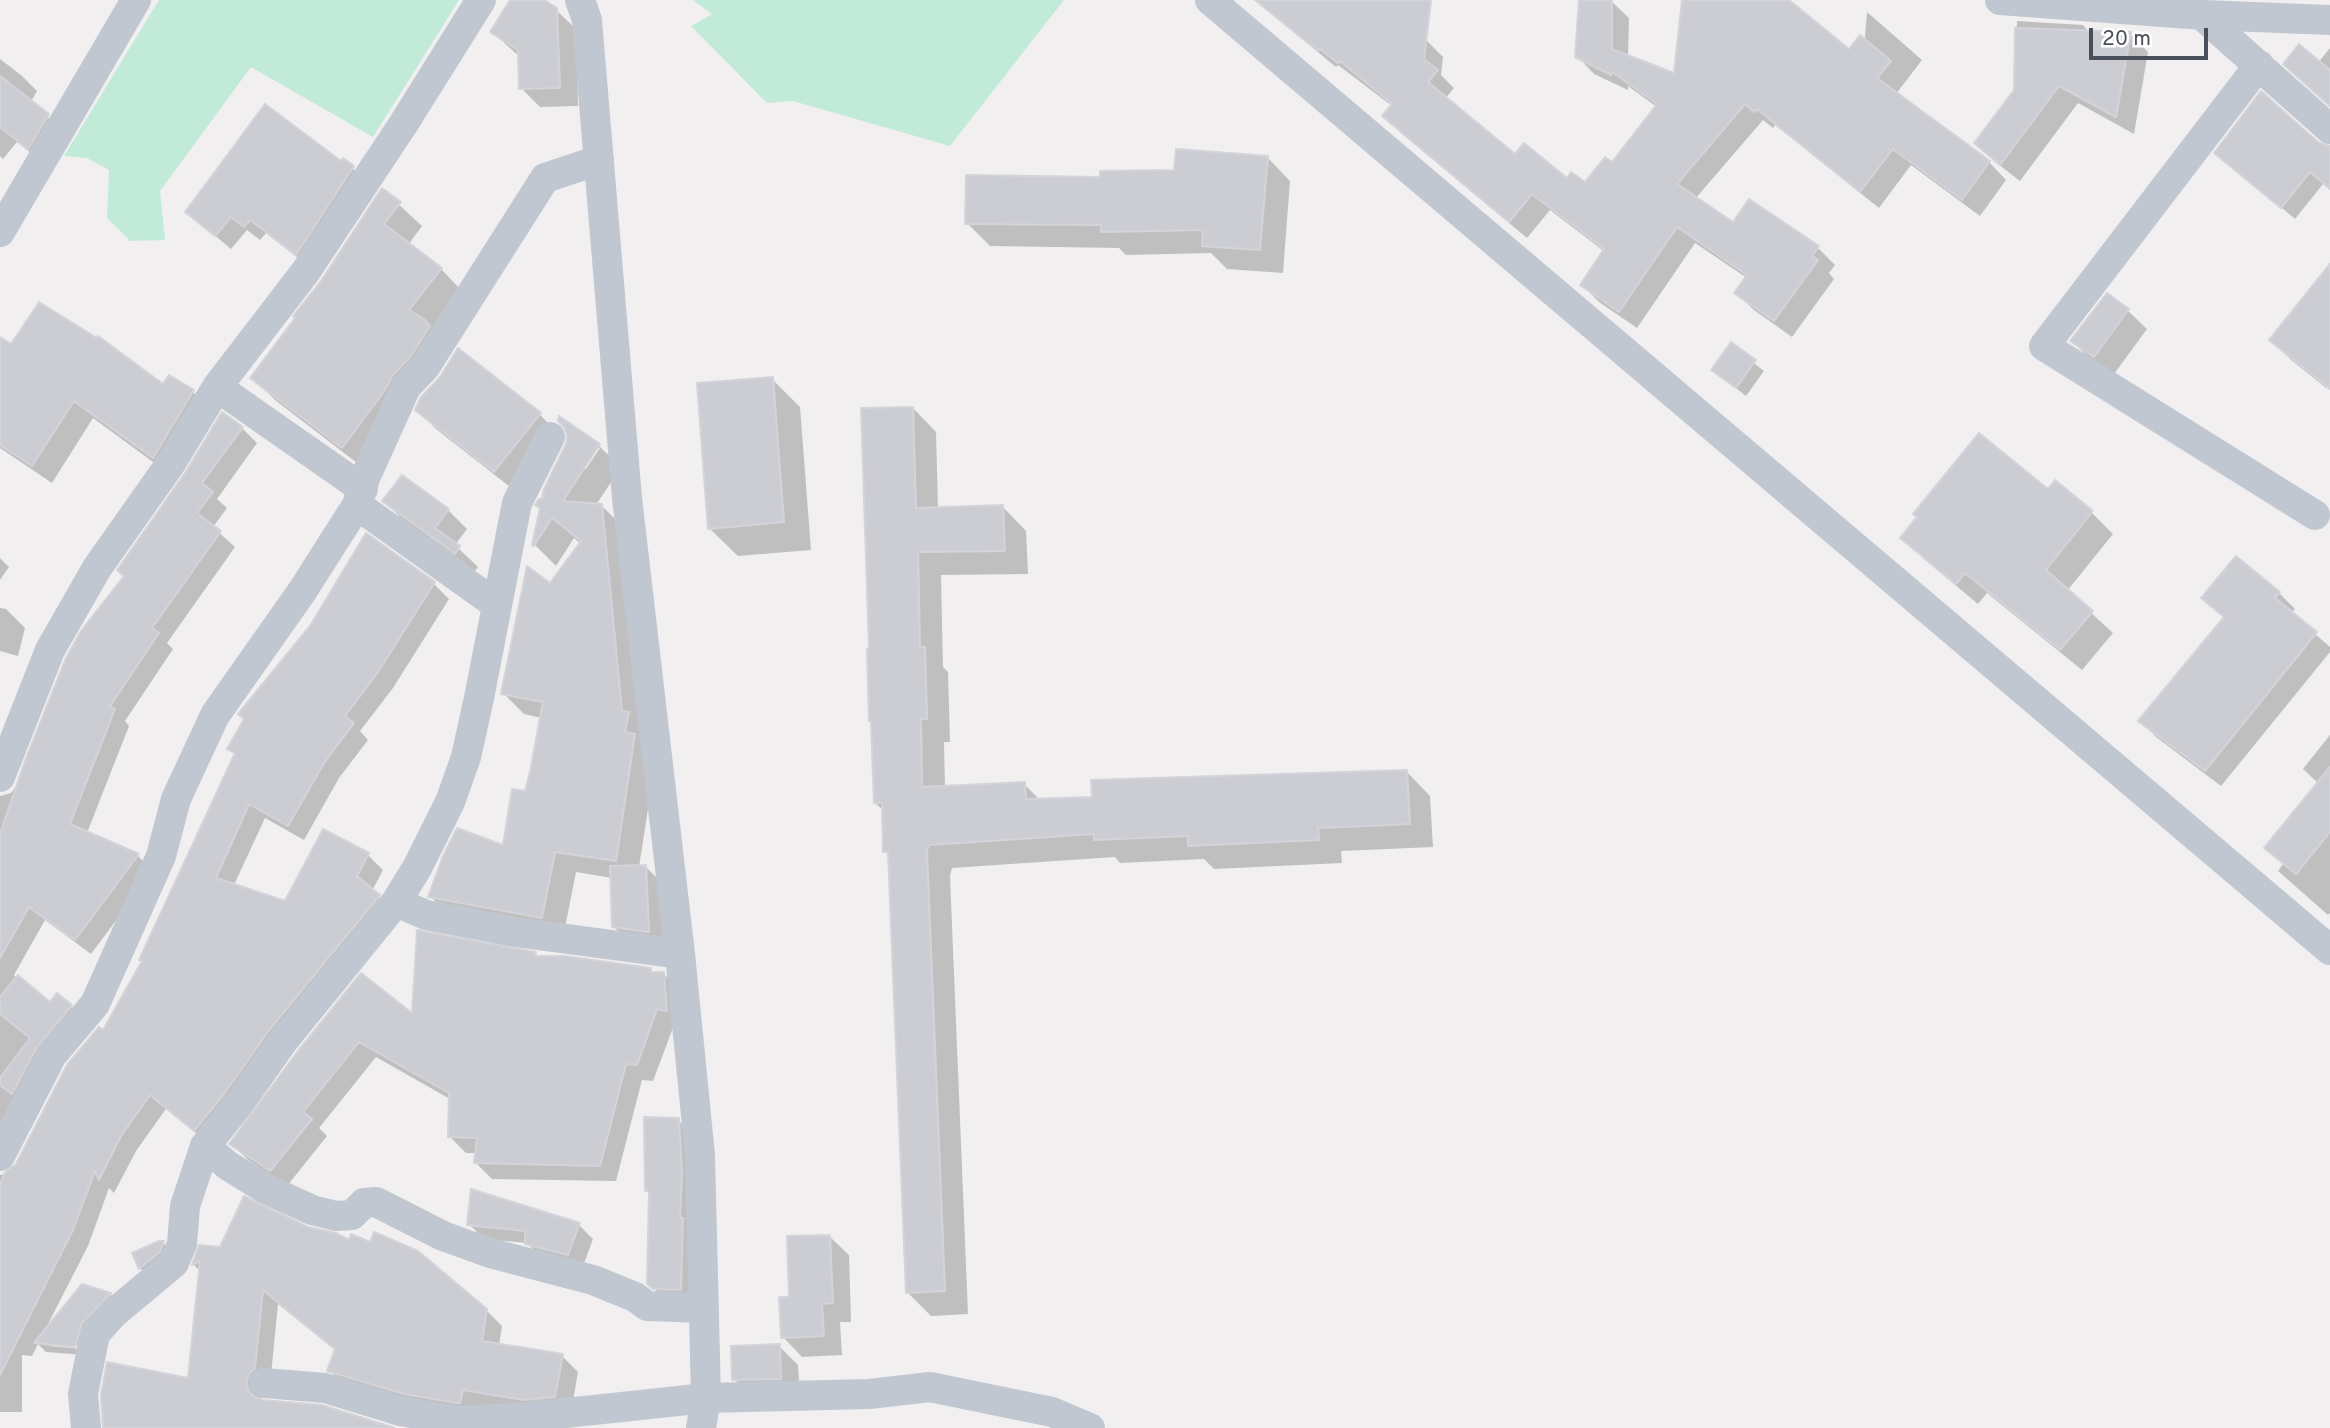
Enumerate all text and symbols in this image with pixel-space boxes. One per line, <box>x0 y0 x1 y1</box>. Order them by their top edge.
scale bar <box>2092 14 2211 58</box>
text: 20 m <box>2102 26 2151 53</box>

